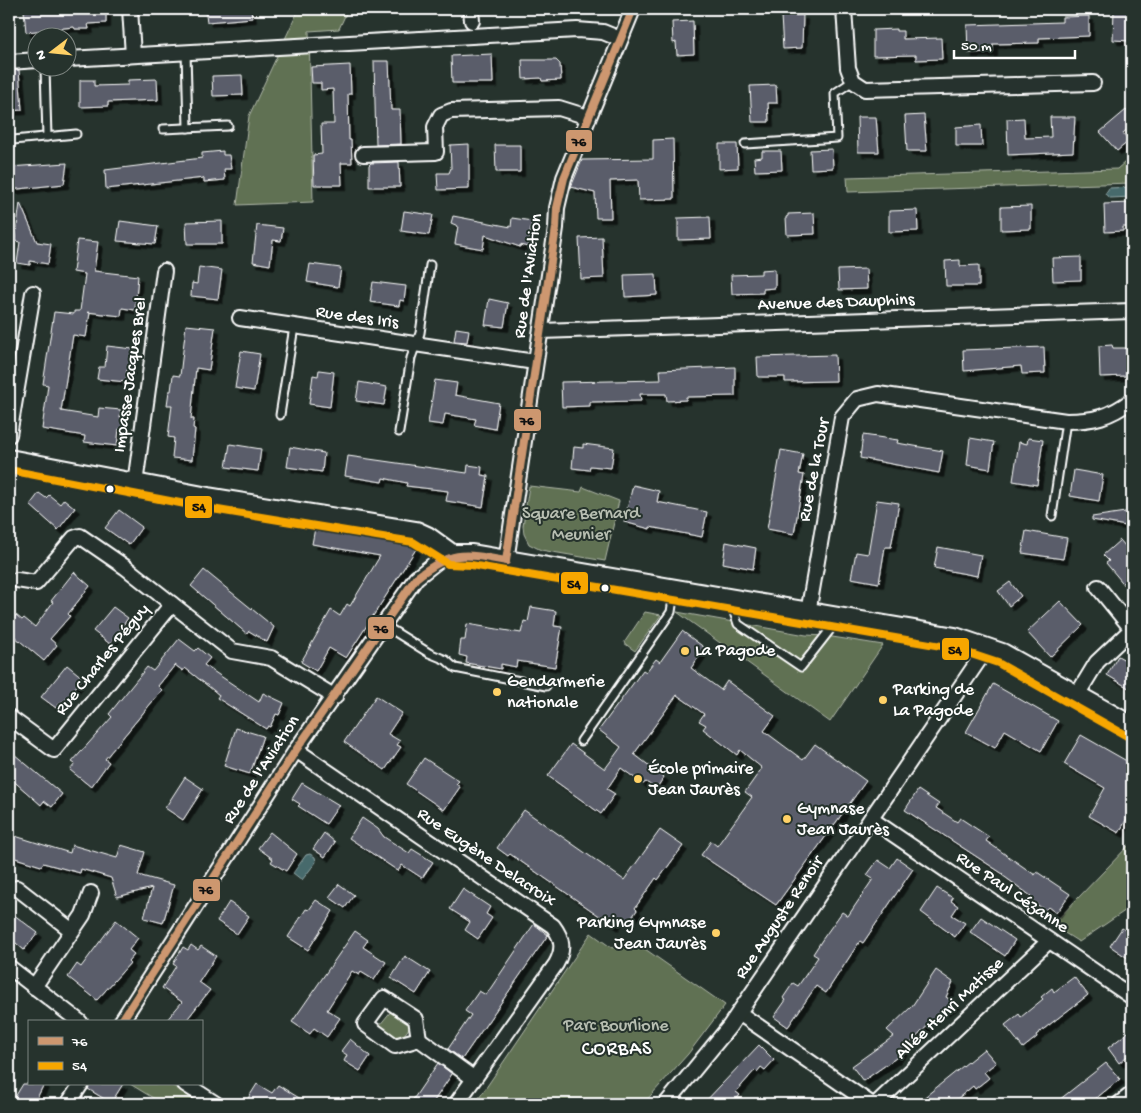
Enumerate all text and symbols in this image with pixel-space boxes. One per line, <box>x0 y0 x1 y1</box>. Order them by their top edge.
north arrow <box>28 28 78 78</box>
scale bar <box>954 28 1075 60</box>
text: 50 m <box>961 38 992 56</box>
text: N <box>32 48 51 62</box>
line badge: 76 <box>565 129 593 153</box>
text: 76 <box>571 135 587 152</box>
street label: Rue de l'Aviation <box>510 212 548 340</box>
street label: Avenue des Dauphins <box>757 290 916 316</box>
street label: Impasse Jacques Brel <box>110 296 152 454</box>
street label: Rue des Iris <box>314 302 401 334</box>
line badge: 76 <box>513 408 542 432</box>
text: 76 <box>519 414 535 431</box>
street label: Rue de la Tour <box>795 415 836 523</box>
unlabelled marker <box>105 484 115 494</box>
line badge: 54 <box>184 495 213 519</box>
text: 54 <box>192 500 206 517</box>
park label: Square Bernard Meunier <box>522 504 641 546</box>
line badge: 54 <box>560 571 589 595</box>
text: 54 <box>567 577 581 594</box>
unlabelled marker <box>600 583 610 593</box>
street label: Rue Charles Péguy <box>51 600 155 720</box>
line badge: 76 <box>367 616 395 640</box>
text: 76 <box>373 622 389 639</box>
line badge: 54 <box>941 637 970 661</box>
place label: La Pagode <box>695 641 776 662</box>
text: 54 <box>948 643 962 660</box>
marker: La Pagode <box>679 645 691 657</box>
place label: Gendarmerie nationale <box>507 672 605 714</box>
place label: Parking de La Pagode <box>892 680 975 722</box>
marker: Gendarmerie nationale <box>491 686 503 698</box>
marker: Parking de La Pagode <box>877 694 889 706</box>
street label: Rue de l'Aviation <box>219 711 305 828</box>
place label: École primaire Jean Jaurès <box>648 759 754 801</box>
marker: École primaire Jean Jaurès <box>632 773 644 785</box>
place label: Gymnase Jean Jaurès <box>797 799 890 841</box>
street label: Rue Eugène Delacroix <box>413 804 560 913</box>
marker: Gymnase Jean Jaurès <box>781 813 793 825</box>
street label: Rue Paul Cézanne <box>952 848 1073 939</box>
street label: Rue Auguste Renoir <box>731 851 830 983</box>
line badge: 76 <box>192 878 221 902</box>
text: 76 <box>198 883 214 900</box>
place label: Parking Gymnase Jean Jaurès <box>576 913 707 955</box>
marker: Parking Gymnase Jean Jaurès <box>710 927 722 939</box>
street label: Allée Henri Matisse <box>892 953 1009 1065</box>
park label: Parc Bourlione <box>562 1016 669 1037</box>
legend <box>28 1020 202 1086</box>
text: 76 <box>71 1034 88 1052</box>
district label: CORBAS <box>582 1039 652 1062</box>
text: 54 <box>72 1058 87 1076</box>

